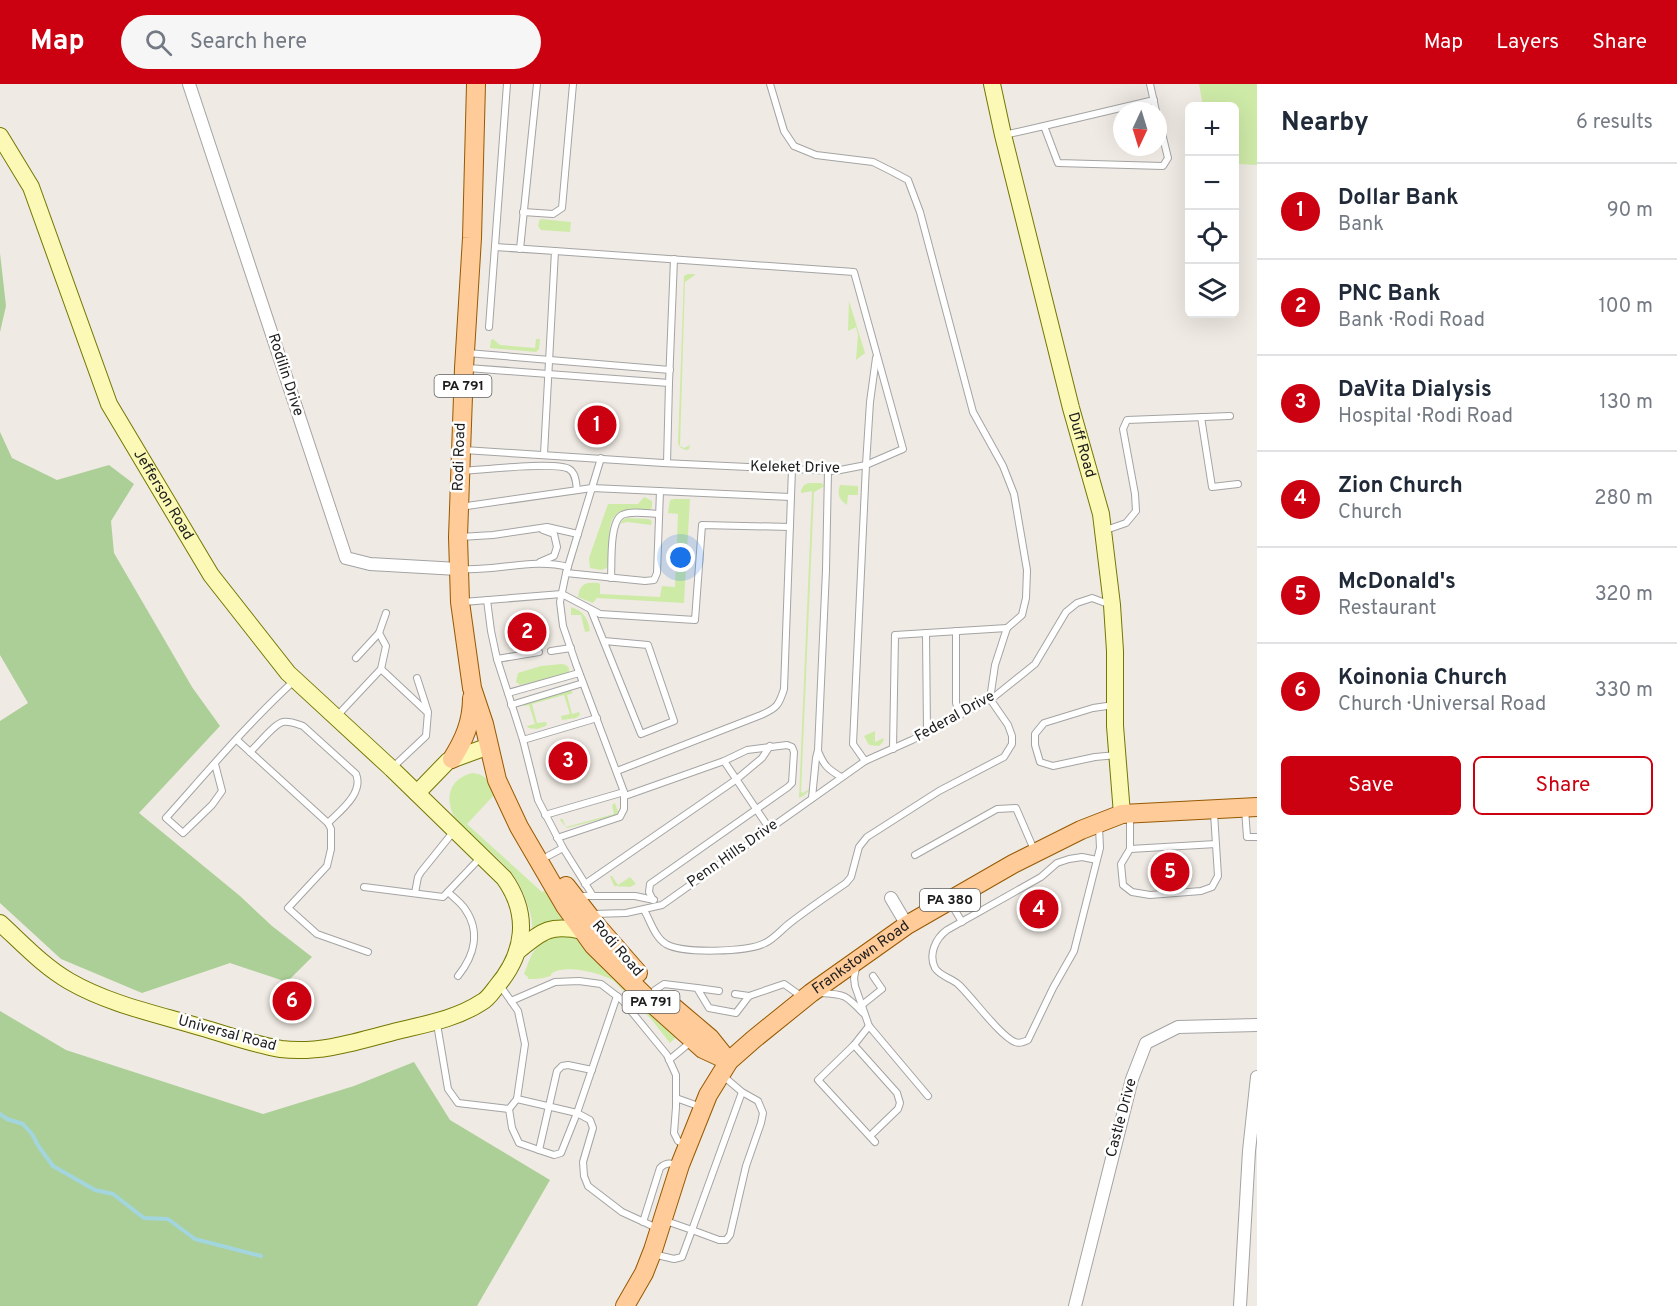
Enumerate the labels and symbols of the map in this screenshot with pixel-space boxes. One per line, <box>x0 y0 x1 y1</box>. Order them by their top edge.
north arrow <box>1113 102 1167 156</box>
street label: Rodilin Drive <box>263 331 307 419</box>
road number: PA 791 <box>434 375 492 397</box>
pin: 1 <box>578 402 616 448</box>
street label: Duff Road <box>1063 410 1100 480</box>
street label: Rodi Road <box>449 422 471 492</box>
street label: Jefferson Road <box>129 446 198 544</box>
street label: Keleket Drive <box>750 458 840 478</box>
your location <box>666 543 695 572</box>
pin: 2 <box>508 610 546 654</box>
street label: Federal Drive <box>912 687 998 747</box>
pin: 3 <box>548 738 588 784</box>
street label: Penn Hills Drive <box>684 816 782 892</box>
pin: 5 <box>1150 850 1190 894</box>
pin: 4 <box>1020 886 1058 932</box>
road number: PA 380 <box>920 889 980 911</box>
street label: Rodi Road <box>587 917 647 981</box>
street label: Frankstown Road <box>808 917 913 999</box>
pin: 6 <box>272 978 312 1024</box>
road number: PA 791 <box>622 991 680 1013</box>
street label: Universal Road <box>176 1012 278 1056</box>
street label: Castle Drive <box>1102 1076 1142 1160</box>

